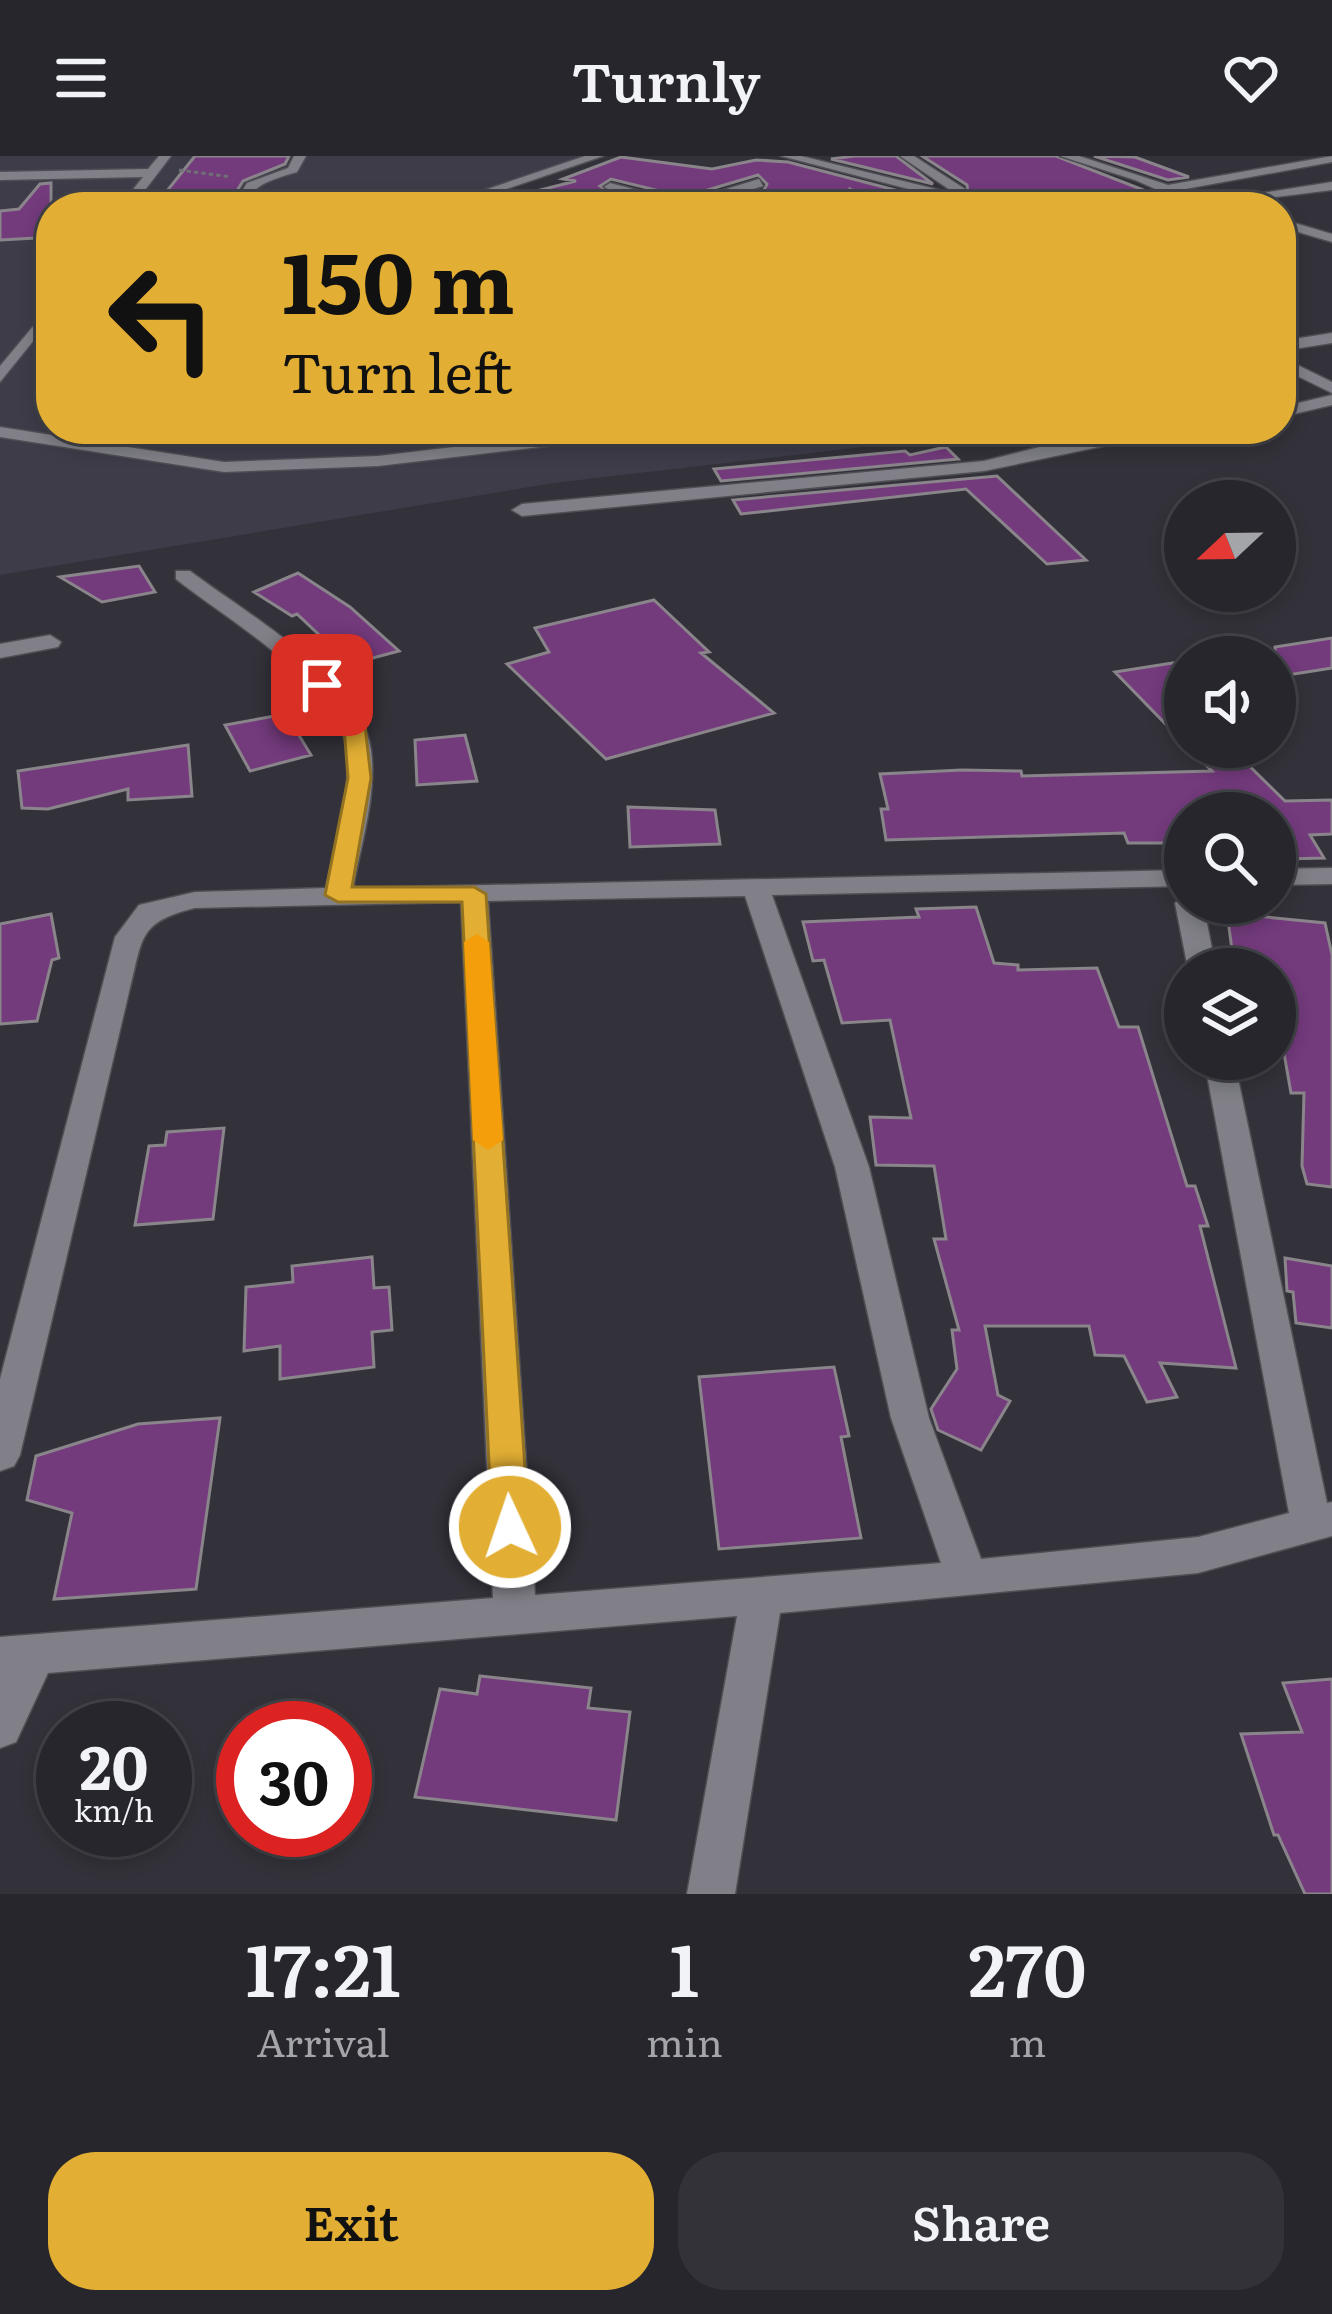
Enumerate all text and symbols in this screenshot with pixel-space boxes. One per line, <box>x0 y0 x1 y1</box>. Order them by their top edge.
text: Turnly <box>572 38 761 119</box>
icon: menu <box>48 45 114 111</box>
icon: heart <box>1218 45 1284 111</box>
text: 150 m <box>282 215 515 340</box>
icon: left <box>84 240 240 396</box>
text: Turn left <box>282 329 513 410</box>
north arrow <box>1164 480 1296 612</box>
map controls <box>1164 480 1296 1080</box>
pin <box>271 634 373 736</box>
button: sound <box>1164 636 1296 768</box>
icon: arrive <box>289 652 355 718</box>
button: search <box>1164 792 1296 924</box>
button: layers <box>1164 948 1296 1080</box>
position arrow <box>447 1464 573 1590</box>
speed limit sign: 30 <box>216 1701 372 1857</box>
text: 20 <box>79 1719 149 1808</box>
text: km/h <box>74 1787 154 1831</box>
text: 17:21 <box>246 1912 401 2019</box>
text: 1 <box>670 1912 699 2019</box>
text: 270 <box>968 1912 1086 2019</box>
text: Arrival <box>256 2011 390 2069</box>
text: min <box>646 2011 723 2069</box>
text: m <box>1008 2011 1046 2069</box>
button: Exit <box>48 2152 654 2290</box>
button: Share <box>678 2152 1284 2290</box>

